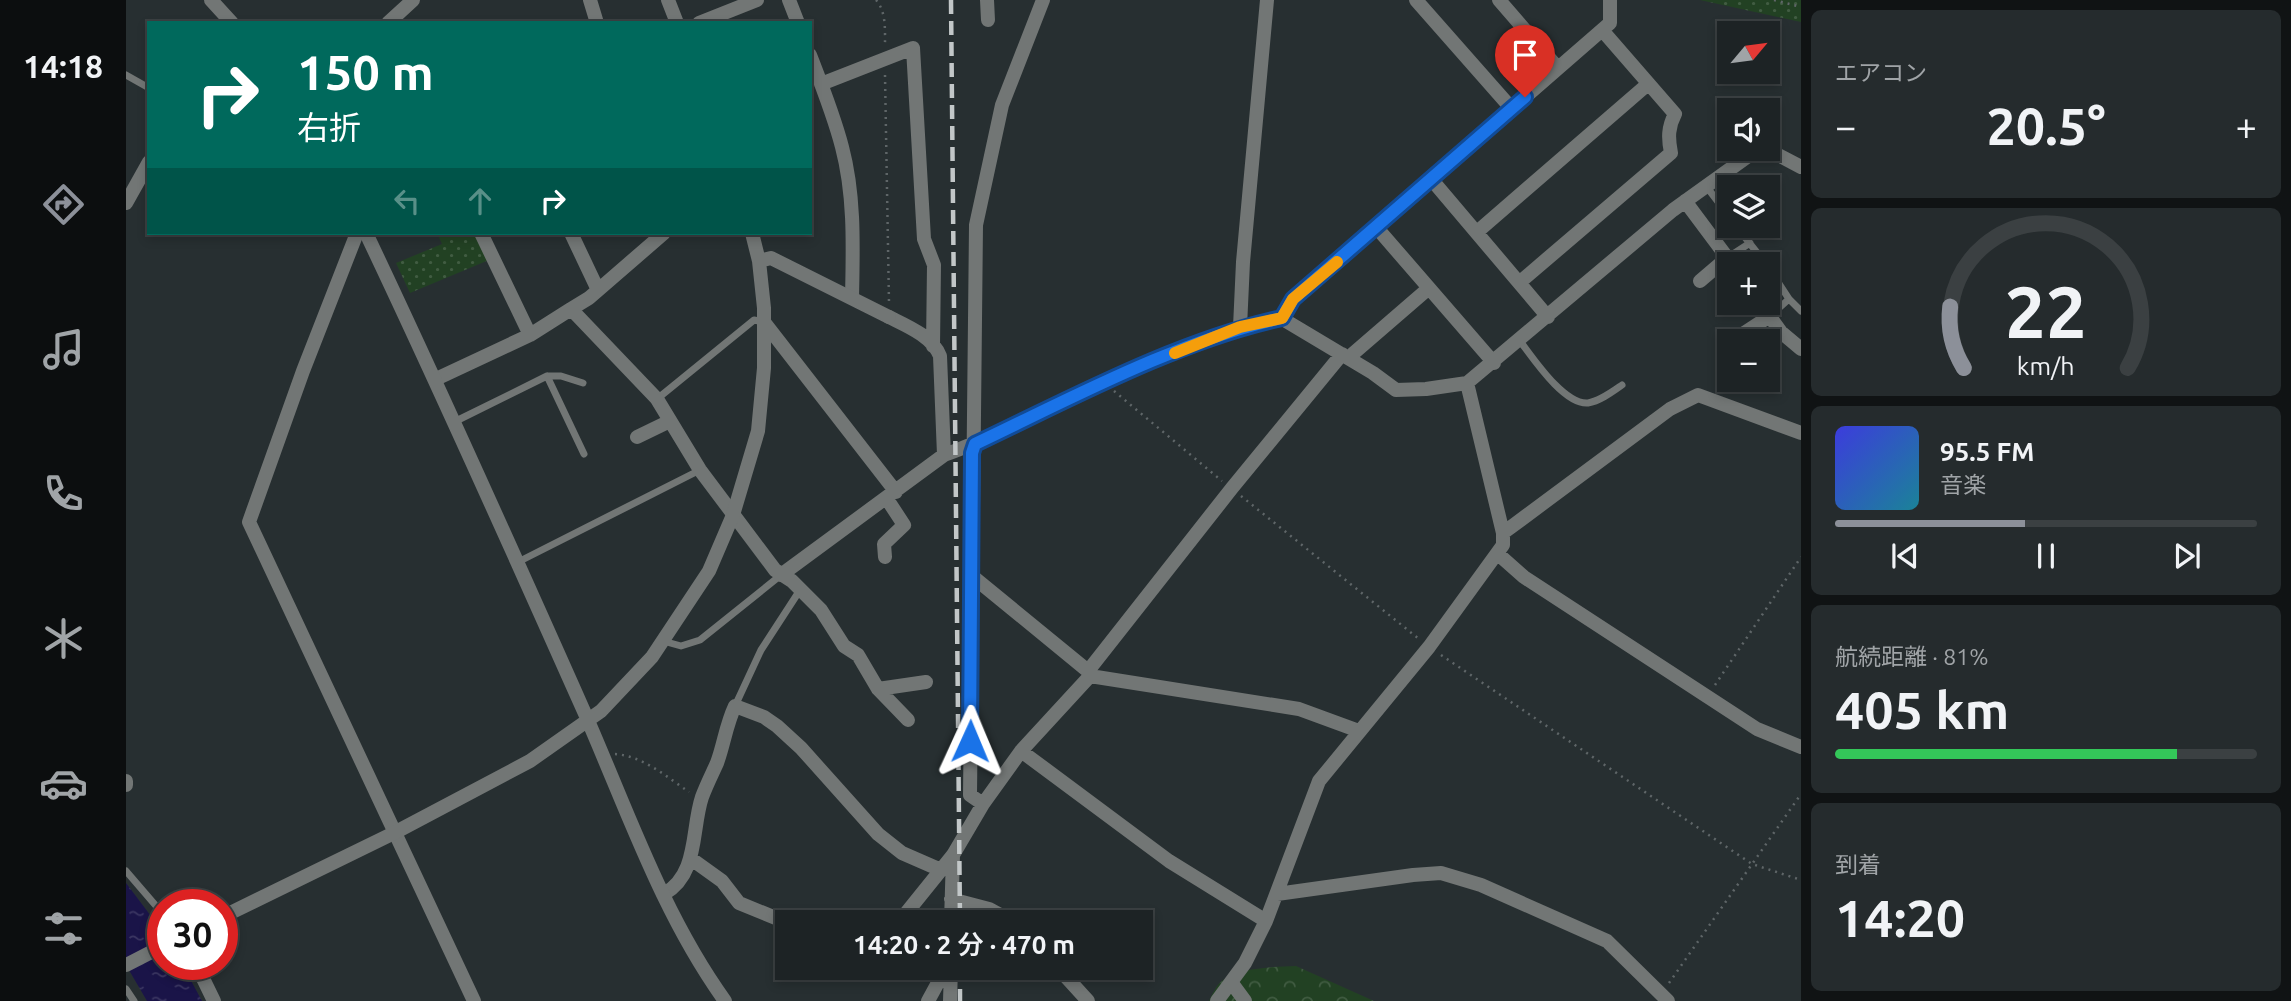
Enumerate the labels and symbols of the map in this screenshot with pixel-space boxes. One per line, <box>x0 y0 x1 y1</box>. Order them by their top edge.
north arrow <box>1717 21 1780 84</box>
pin <box>1495 25 1555 97</box>
position arrow <box>933 704 1007 778</box>
speed limit sign: 30 <box>147 889 238 980</box>

